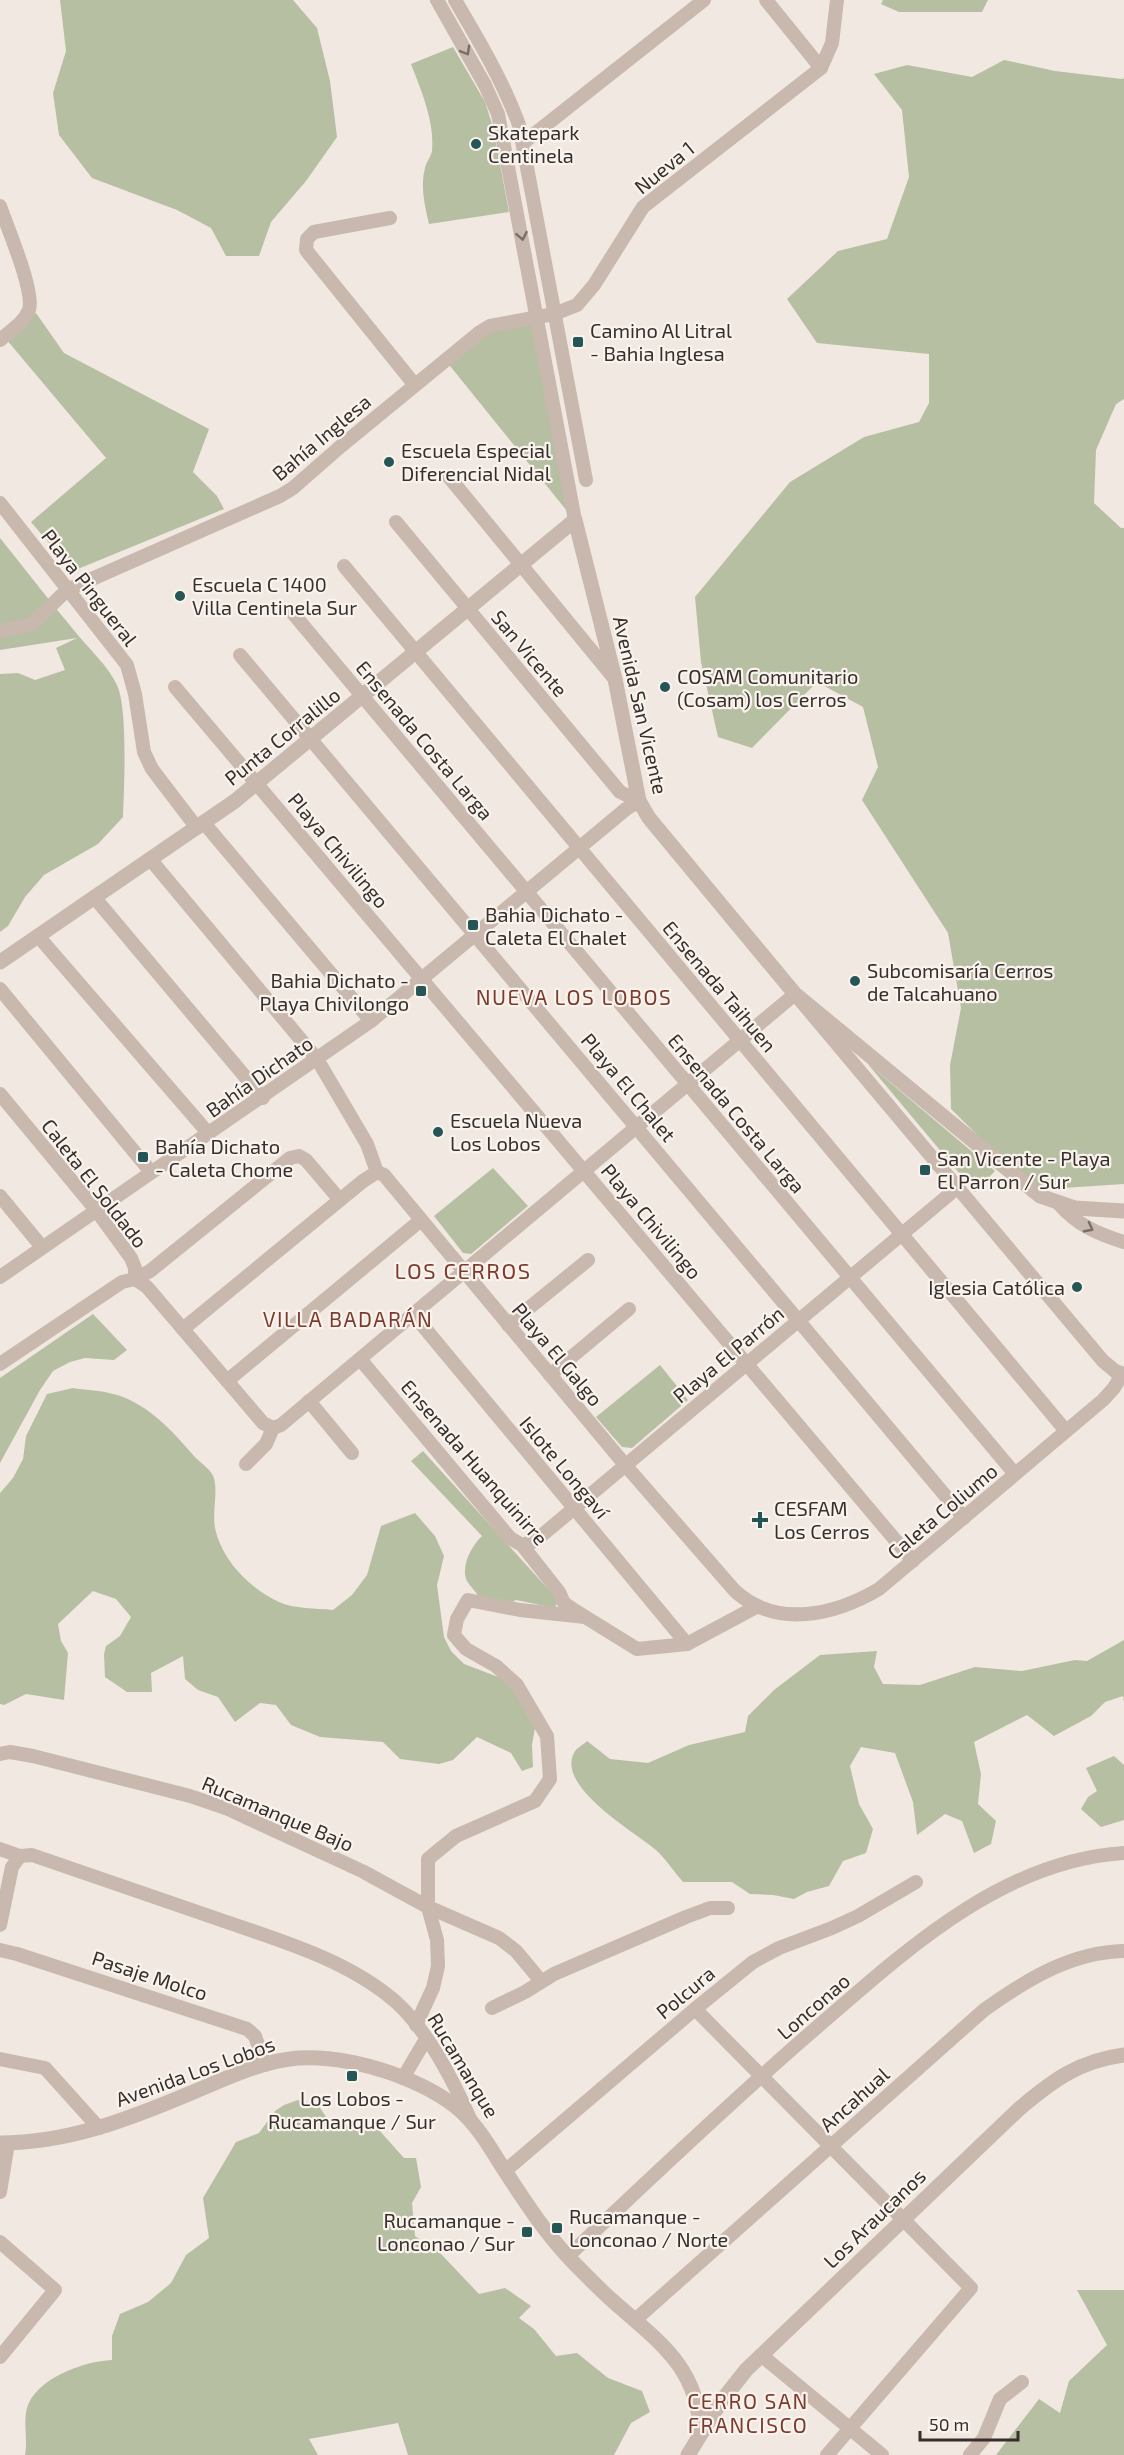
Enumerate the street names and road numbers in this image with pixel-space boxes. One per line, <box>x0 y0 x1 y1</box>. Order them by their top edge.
street label: Nueva 1 <box>629 136 699 198</box>
street label: Bahía Inglesa <box>267 389 375 485</box>
street label: Playa Pingueral <box>37 524 143 650</box>
street label: San Vicente <box>487 605 573 701</box>
street label: Avenida San Vicente <box>609 614 673 796</box>
street label: Ensenada Costa Larga <box>351 656 499 824</box>
street label: Punta Corralillo <box>219 682 345 790</box>
street label: Playa Chivilingo <box>284 787 394 913</box>
street label: Ensenada Taihuen <box>658 916 782 1056</box>
street label: Playa El Chalet <box>577 1028 682 1146</box>
street label: Ensenada Costa Larga <box>663 1029 811 1197</box>
street label: Bahía Dichato <box>201 1030 317 1122</box>
street label: Caleta El Soldado <box>37 1114 153 1252</box>
street label: Playa Chivilingo <box>597 1158 707 1284</box>
street label: Playa El Galgo <box>508 1297 608 1411</box>
street label: Playa El Parrón <box>668 1301 788 1407</box>
street label: Ensenada Huanquinirre <box>397 1374 553 1550</box>
street label: Islote Longaví <box>515 1411 615 1524</box>
street label: Caleta Coliumo <box>882 1458 1002 1564</box>
street label: Rucamanque Bajo <box>199 1770 357 1856</box>
street label: Pasaje Molco <box>89 1945 211 2005</box>
street label: Polcura <box>651 1961 719 2023</box>
street label: Lonconao <box>772 1968 854 2044</box>
street label: Rucamanque <box>423 2008 505 2122</box>
street label: Avenida Los Lobos <box>112 2031 278 2111</box>
street label: Ancahual <box>814 2062 894 2136</box>
street label: Los Araucanos <box>818 2163 930 2273</box>

